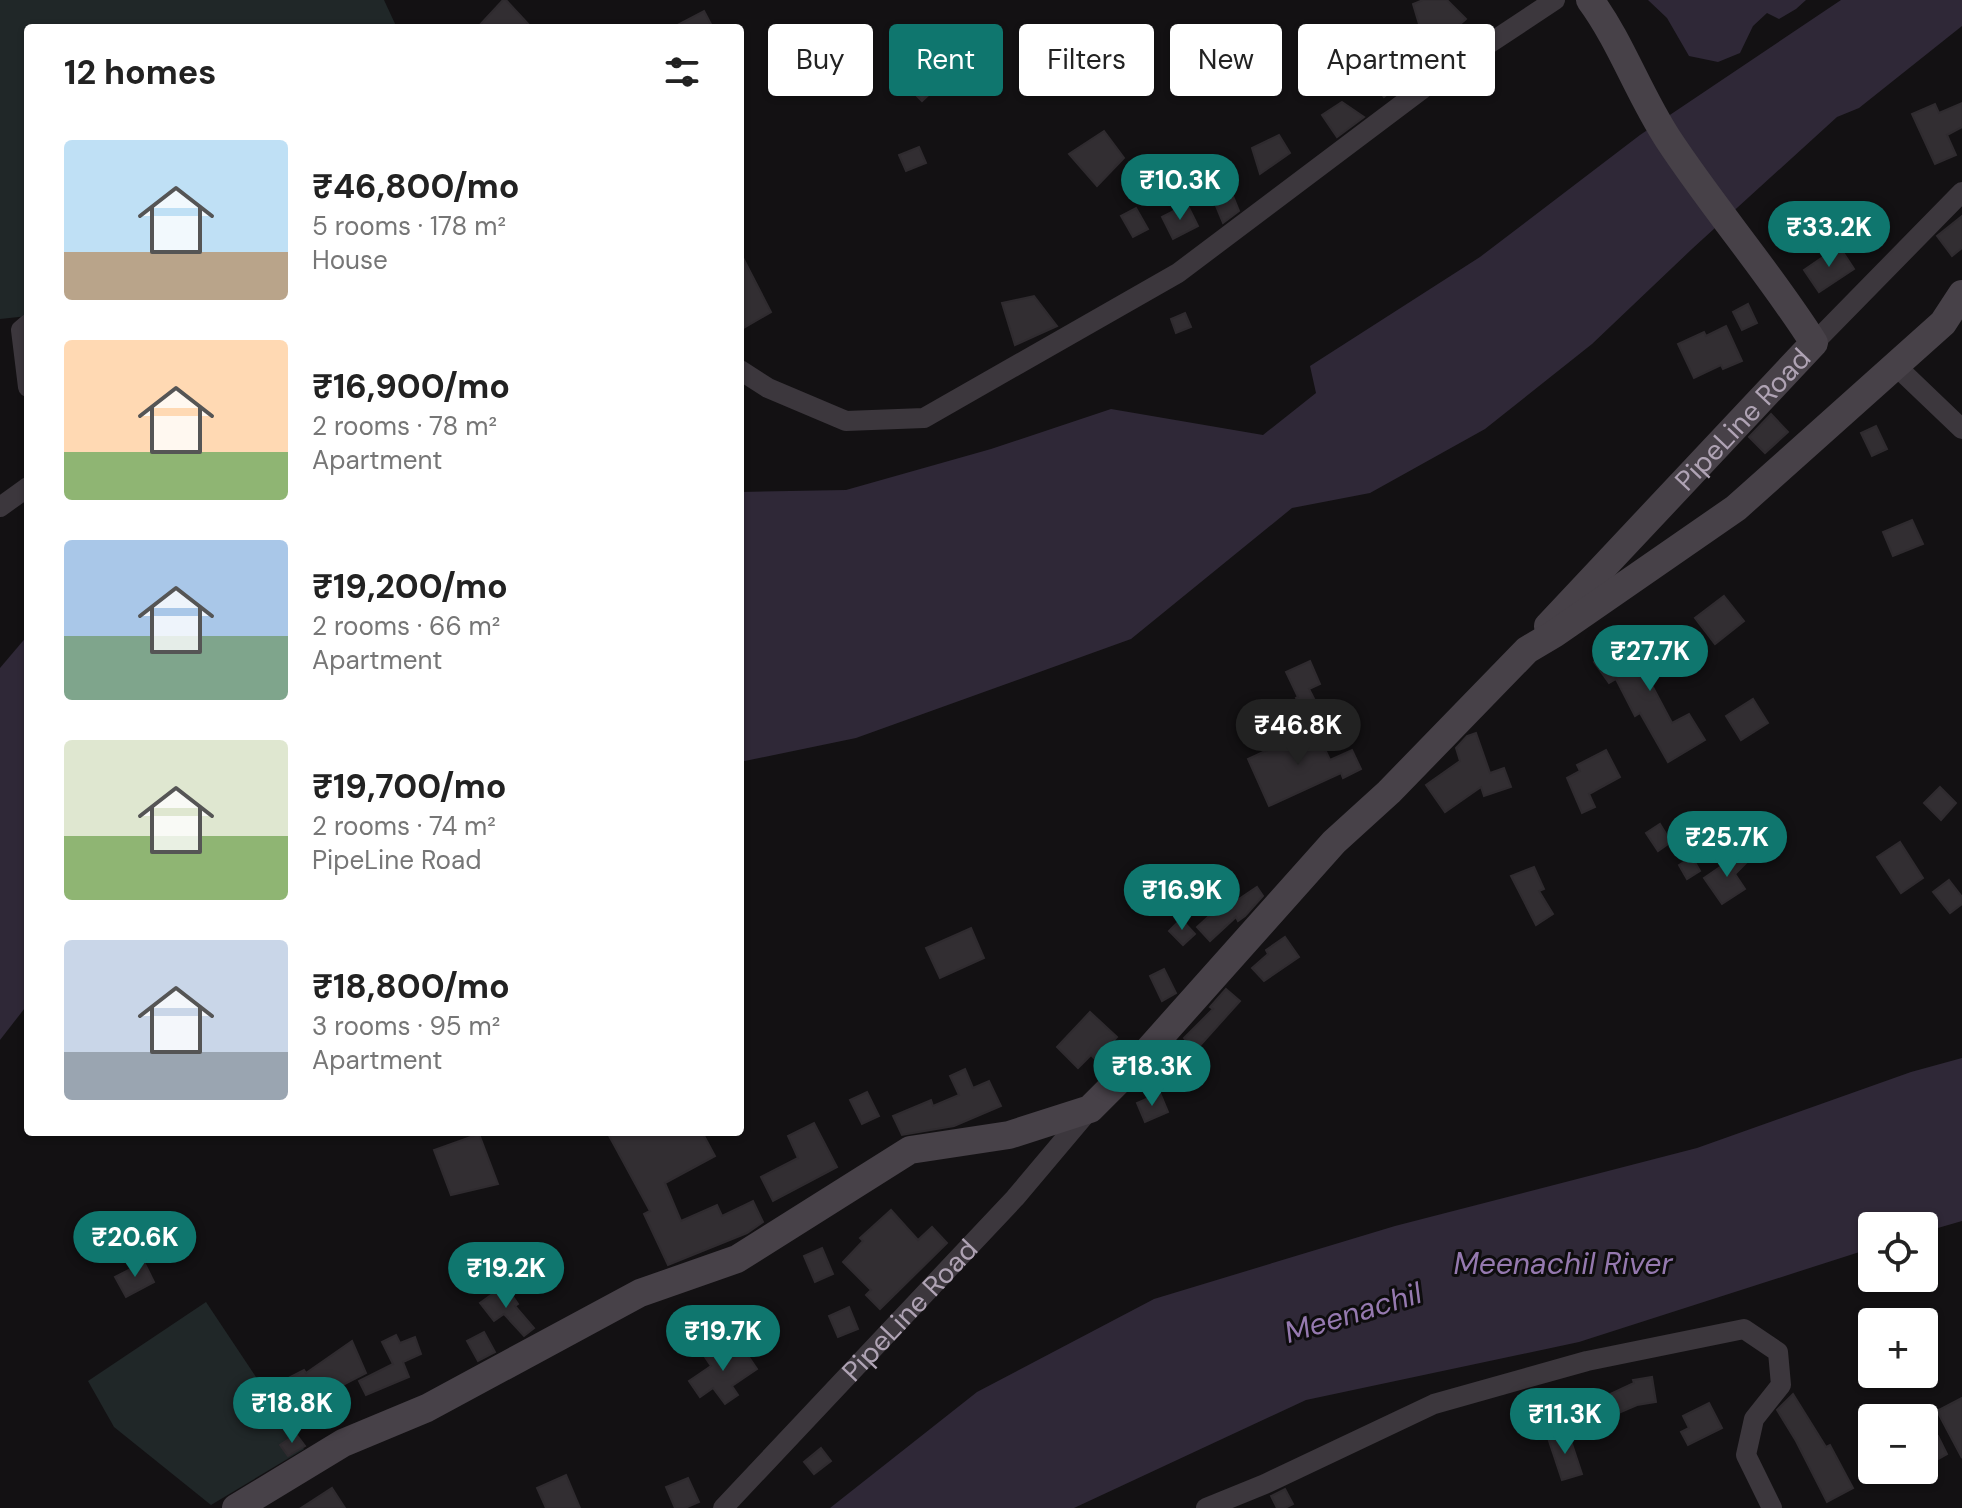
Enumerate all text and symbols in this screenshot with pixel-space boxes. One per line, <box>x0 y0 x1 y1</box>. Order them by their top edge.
chip: Buy <box>768 24 873 96</box>
chip: Rent <box>889 24 1003 96</box>
chip: Filters <box>1019 24 1154 96</box>
chip: New <box>1170 24 1282 96</box>
chip: Apartment <box>1298 24 1495 96</box>
text: 12 homes <box>64 50 216 95</box>
icon: filters <box>660 50 704 94</box>
pin: ₹10.3K <box>1115 154 1245 222</box>
text: ₹10.3K <box>1139 163 1221 197</box>
text: ₹46,800/mo <box>312 164 520 209</box>
icon: home <box>128 172 224 268</box>
pin: ₹33.2K <box>1764 201 1894 269</box>
text: 5 rooms · 178 m² <box>312 209 506 243</box>
text: ₹33.2K <box>1786 210 1872 244</box>
text: House <box>312 243 388 277</box>
street label: PipeLine Road <box>1667 340 1819 499</box>
text: ₹16,900/mo <box>312 364 510 409</box>
icon: home <box>128 372 224 468</box>
text: 2 rooms · 78 m² <box>312 409 497 443</box>
text: Apartment <box>312 443 443 477</box>
text: ₹19,200/mo <box>312 564 508 609</box>
icon: home <box>128 572 224 668</box>
text: 2 rooms · 66 m² <box>312 609 500 643</box>
pin: ₹27.7K <box>1585 625 1715 693</box>
text: ₹27.7K <box>1610 634 1690 668</box>
text: Apartment <box>312 643 443 677</box>
pin: ₹46.8K <box>1233 699 1363 767</box>
text: ₹46.8K <box>1254 708 1342 742</box>
text: ₹19,700/mo <box>312 764 506 809</box>
icon: home <box>128 772 224 868</box>
text: 2 rooms · 74 m² <box>312 809 496 843</box>
pin: ₹25.7K <box>1662 811 1792 879</box>
text: ₹25.7K <box>1685 820 1769 854</box>
text: PipeLine Road <box>312 843 481 877</box>
pin: ₹16.9K <box>1117 864 1247 932</box>
text: ₹16.9K <box>1142 873 1222 907</box>
text: ₹18,800/mo <box>312 964 510 1009</box>
icon: home <box>128 972 224 1068</box>
text: 3 rooms · 95 m² <box>312 1009 500 1043</box>
pin: ₹18.3K <box>1087 1040 1217 1108</box>
text: Apartment <box>312 1043 443 1077</box>
text: ₹18.3K <box>1111 1049 1193 1083</box>
pin: ₹20.6K <box>70 1211 200 1279</box>
map controls <box>1858 1212 1938 1484</box>
button: locate <box>1858 1212 1938 1292</box>
text: ₹20.6K <box>91 1220 179 1254</box>
street label: PipeLine Road <box>834 1231 986 1389</box>
pin: ₹19.2K <box>441 1242 571 1310</box>
water label: Meenachil River <box>1453 1244 1673 1283</box>
text: ₹19.2K <box>466 1251 546 1285</box>
water label: Meenachil <box>1279 1273 1428 1352</box>
pin: ₹19.7K <box>658 1305 788 1373</box>
button: + <box>1858 1308 1938 1388</box>
text: ₹19.7K <box>684 1314 762 1348</box>
pin: ₹18.8K <box>227 1377 357 1445</box>
text: ₹18.8K <box>251 1386 333 1420</box>
pin: ₹11.3K <box>1500 1388 1630 1456</box>
text: ₹11.3K <box>1528 1397 1602 1431</box>
button: − <box>1858 1404 1938 1484</box>

